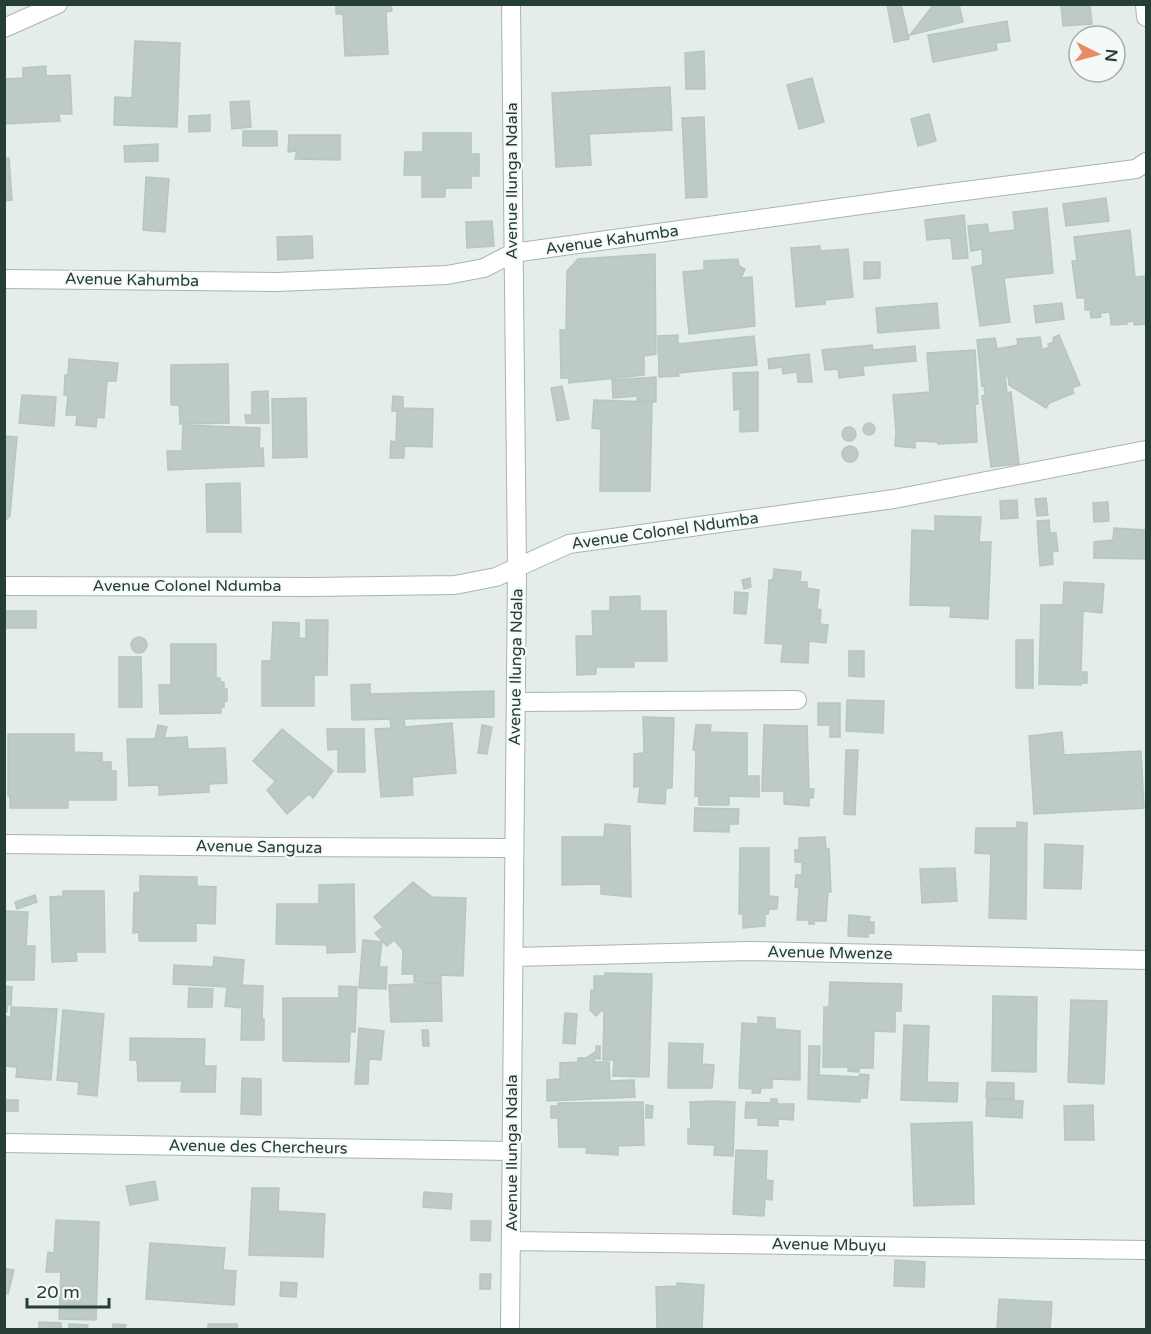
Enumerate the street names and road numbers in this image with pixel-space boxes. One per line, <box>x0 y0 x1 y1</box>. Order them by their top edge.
street label: Avenue Ilunga Ndala <box>502 102 522 260</box>
street label: Avenue Kahumba <box>544 221 680 259</box>
street label: Avenue Kahumba <box>65 269 199 291</box>
street label: Avenue Colonel Ndumba <box>570 508 760 554</box>
street label: Avenue Colonel Ndumba <box>93 576 281 596</box>
street label: Avenue Ilunga Ndala <box>505 588 527 746</box>
street label: Avenue Sanguza <box>195 836 323 858</box>
street label: Avenue Mwenze <box>767 942 893 964</box>
street label: Avenue Ilunga Ndala <box>502 1074 522 1232</box>
street label: Avenue des Chercheurs <box>168 1135 348 1159</box>
street label: Avenue Mbuyu <box>771 1234 887 1256</box>

